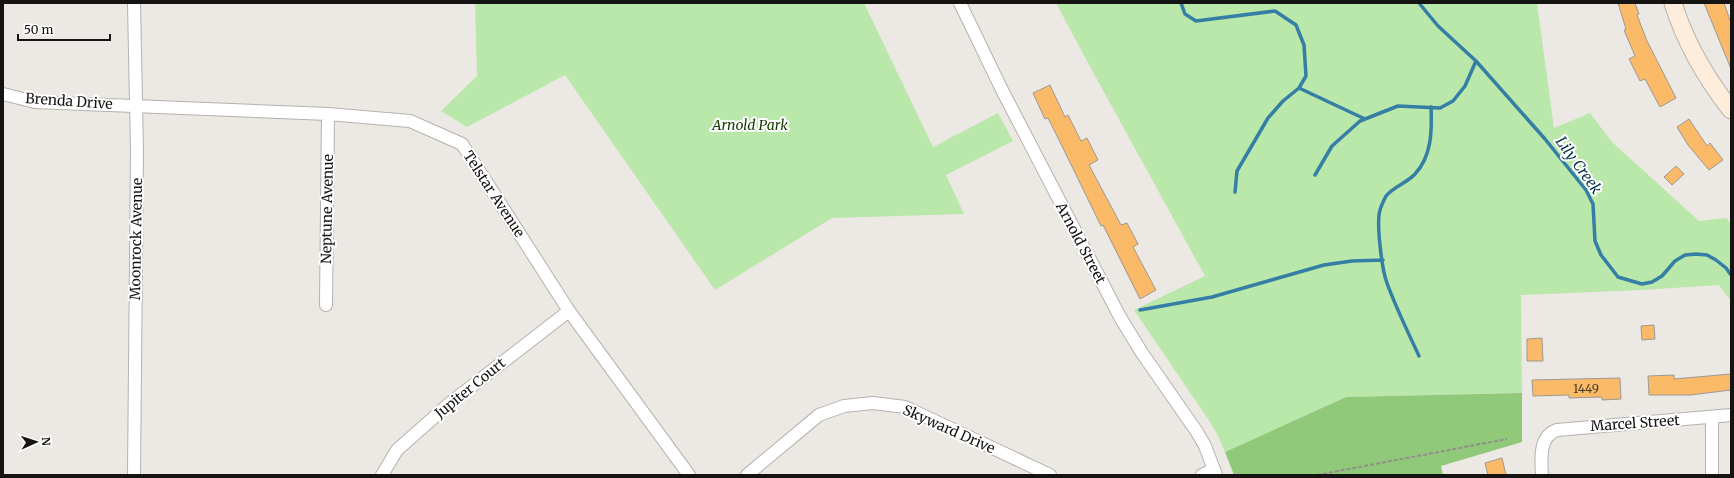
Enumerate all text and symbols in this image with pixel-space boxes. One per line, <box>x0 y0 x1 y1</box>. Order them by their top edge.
scale bar <box>18 16 110 42</box>
text: 50 m <box>24 22 53 37</box>
street label: Brenda Drive <box>25 89 113 113</box>
park label: Arnold Park <box>711 116 788 134</box>
water label: Lily Creek <box>1552 132 1607 198</box>
street label: Telstar Avenue <box>459 147 529 241</box>
street label: Neptune Avenue <box>317 154 337 264</box>
street label: Moonrock Avenue <box>126 178 146 300</box>
street label: Arnold Street <box>1052 198 1110 287</box>
street label: Jupiter Court <box>430 354 509 423</box>
house number: 1449 <box>1573 381 1599 396</box>
street label: Skyward Drive <box>900 401 998 457</box>
street label: Marcel Street <box>1590 411 1681 435</box>
north arrow <box>16 422 56 462</box>
text: N <box>39 437 53 446</box>

